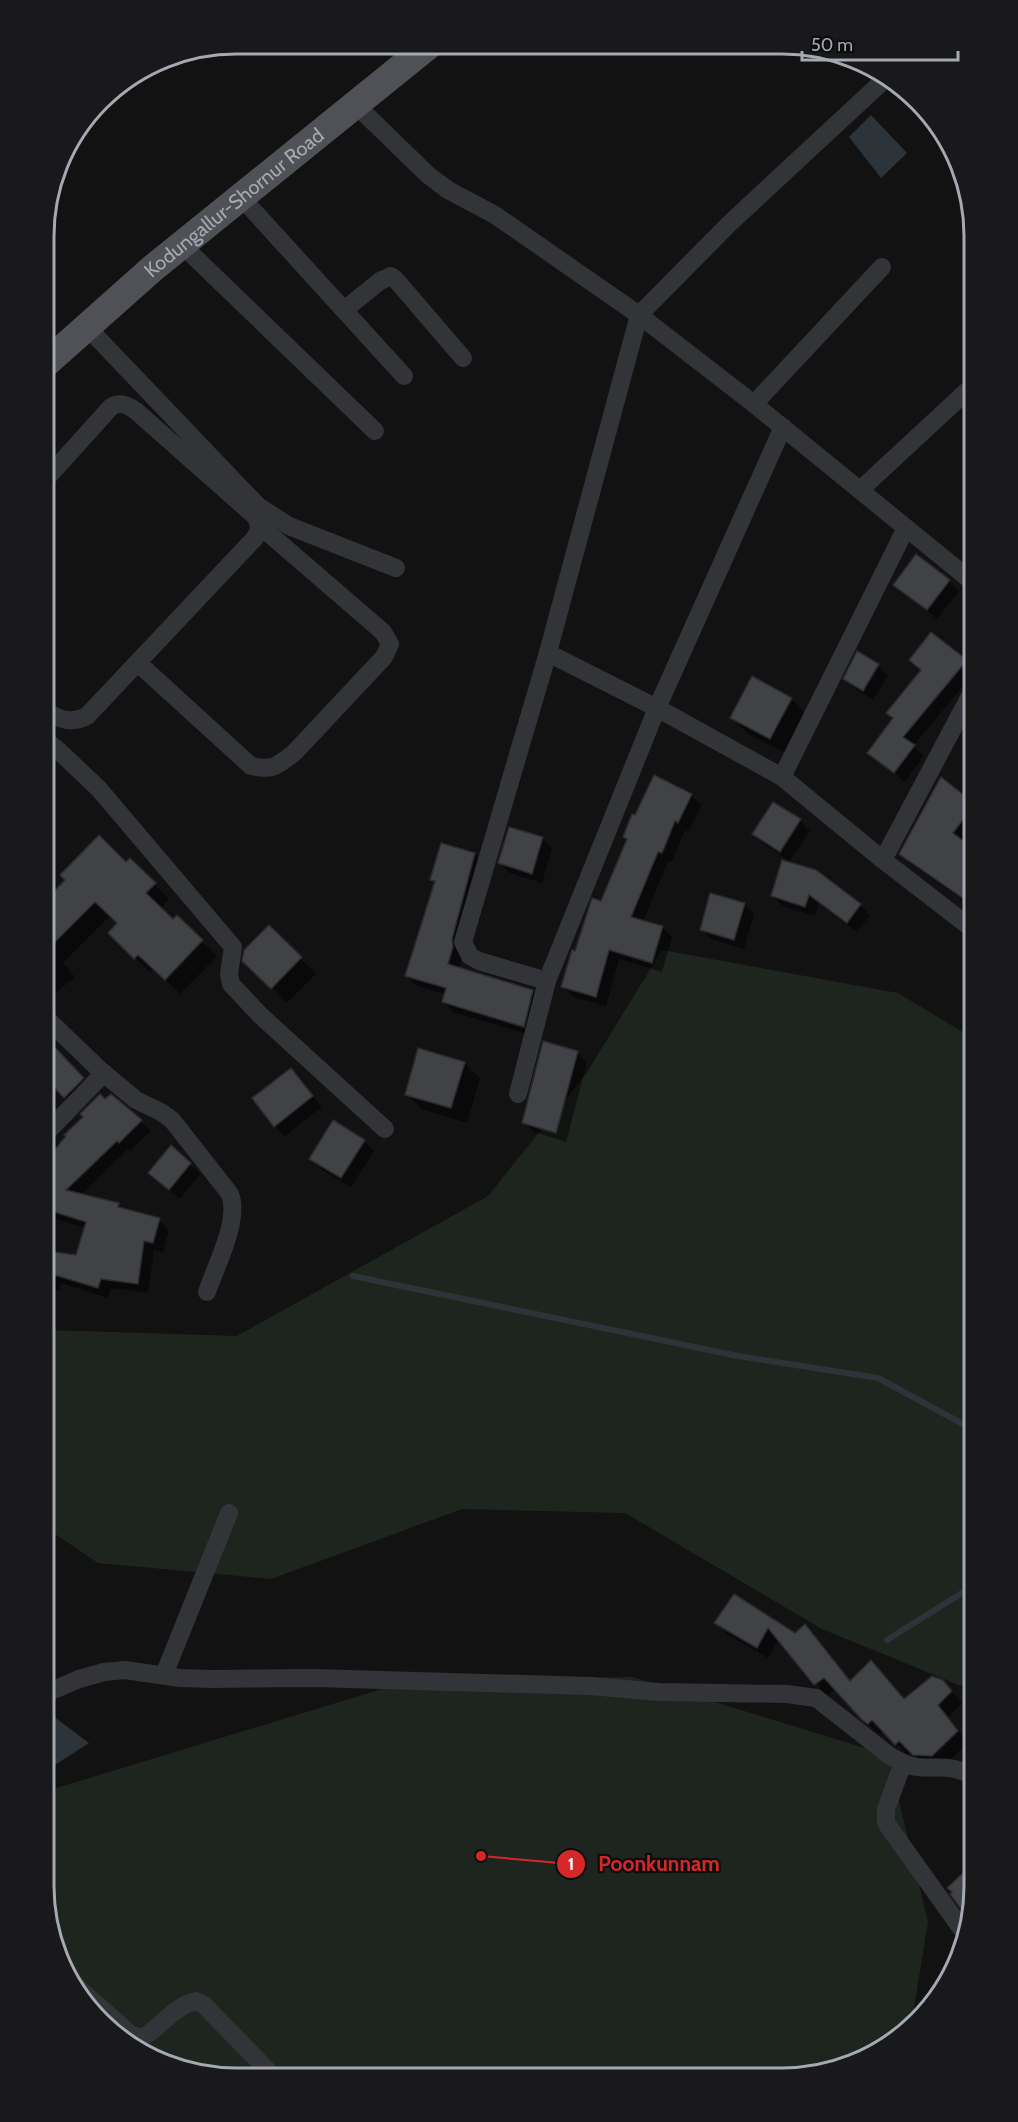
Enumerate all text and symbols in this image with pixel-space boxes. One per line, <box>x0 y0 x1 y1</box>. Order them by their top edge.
scale bar <box>802 24 958 62</box>
text: 50 m <box>811 34 853 56</box>
street label: Kodungallur-Shornur Road <box>139 123 329 282</box>
callout: Poonkunnam <box>556 1844 732 1883</box>
text: Poonkunnam <box>598 1851 720 1876</box>
text: 1 <box>568 1853 574 1875</box>

